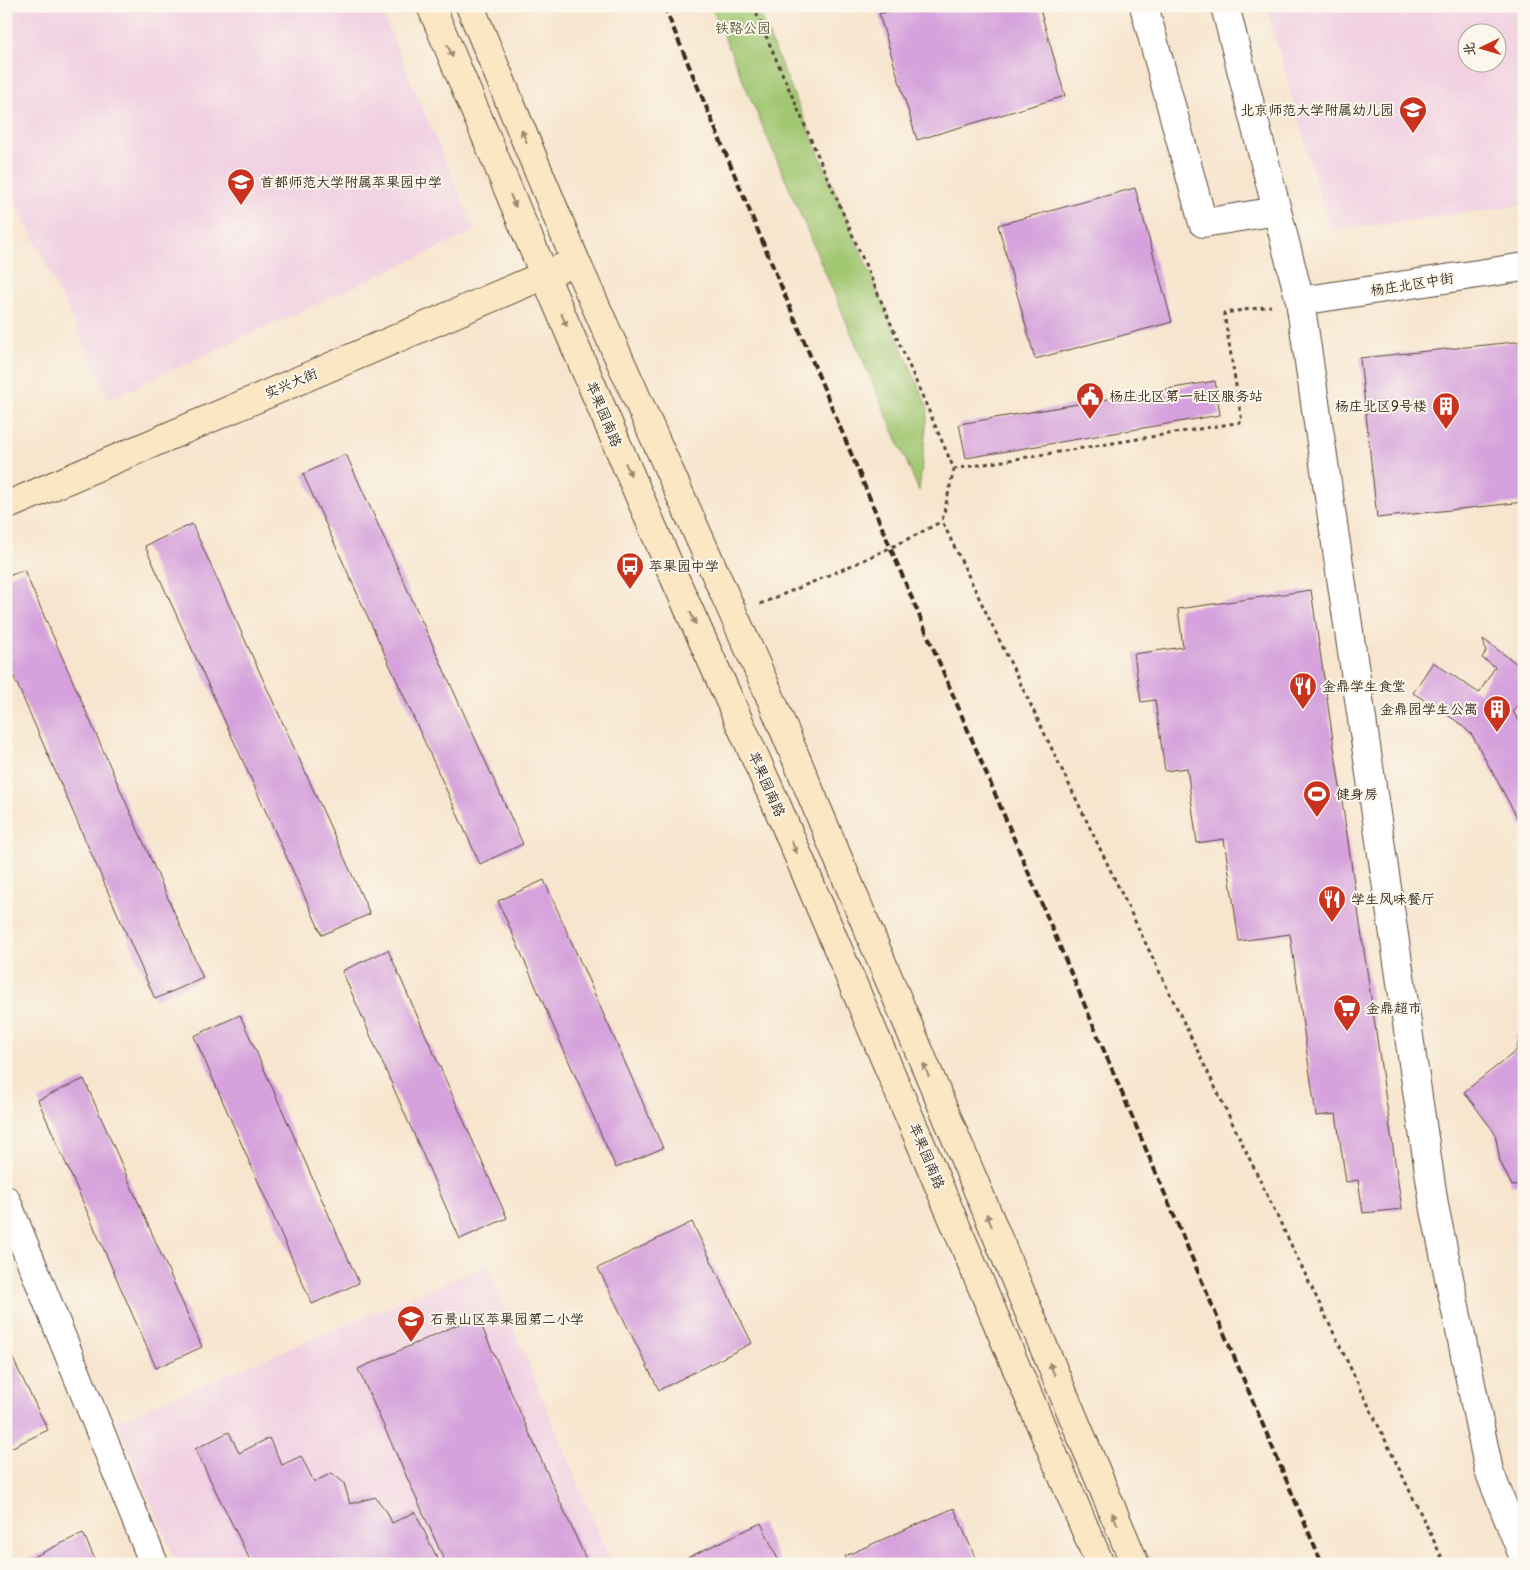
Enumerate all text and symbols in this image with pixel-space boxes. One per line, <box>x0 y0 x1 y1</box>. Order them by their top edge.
park label: 铁路公园 <box>715 17 771 38</box>
north arrow <box>1458 22 1508 72</box>
text: 北 <box>1457 41 1480 57</box>
one-way arrow <box>446 44 454 59</box>
school or university icon: 北京师范大学附属幼儿园 <box>1398 95 1428 134</box>
place label: 北京师范大学附属幼儿园 <box>1240 99 1394 120</box>
one-way arrow <box>520 128 528 143</box>
school or university icon: 首都师范大学附属苹果园中学 <box>226 167 256 206</box>
place label: 首都师范大学附属苹果园中学 <box>260 171 442 192</box>
one-way arrow <box>509 194 517 208</box>
street label: 杨庄北区中街 <box>1369 267 1455 300</box>
one-way arrow <box>560 313 568 327</box>
street label: 实兴大街 <box>261 362 321 403</box>
street label: 苹果园南路 <box>581 377 628 450</box>
public building icon: 杨庄北区第一社区服务站 <box>1075 381 1105 420</box>
place label: 杨庄北区第一社区服务站 <box>1109 385 1263 406</box>
building icon: 杨庄北区9号楼 <box>1431 391 1461 430</box>
place label: 杨庄北区9号楼 <box>1335 395 1427 416</box>
one-way arrow <box>625 462 633 476</box>
bus stop icon: 苹果园中学 <box>615 551 645 590</box>
place label: 苹果园中学 <box>649 555 719 576</box>
one-way arrow <box>690 611 698 625</box>
restaurant icon: 金鼎学生食堂 <box>1288 671 1318 710</box>
place label: 金鼎学生食堂 <box>1322 675 1406 696</box>
building icon: 金鼎园学生公寓 <box>1482 694 1512 733</box>
place label: 金鼎园学生公寓 <box>1380 698 1478 719</box>
street label: 苹果园南路 <box>744 748 791 820</box>
sports icon: 健身房 <box>1302 779 1332 818</box>
place label: 健身房 <box>1336 783 1378 804</box>
one-way arrow <box>791 840 799 854</box>
restaurant icon: 学生风味餐厅 <box>1317 884 1347 923</box>
place label: 学生风味餐厅 <box>1351 888 1435 909</box>
supermarket icon: 金鼎超市 <box>1332 993 1362 1032</box>
place label: 金鼎超市 <box>1366 997 1422 1018</box>
one-way arrow <box>921 1063 929 1077</box>
street label: 苹果园南路 <box>904 1119 951 1192</box>
one-way arrow <box>984 1213 992 1227</box>
school or university icon: 石景山区苹果园第二小学 <box>396 1304 426 1343</box>
place label: 石景山区苹果园第二小学 <box>430 1308 584 1329</box>
one-way arrow <box>1047 1362 1055 1376</box>
one-way arrow <box>1111 1512 1119 1526</box>

